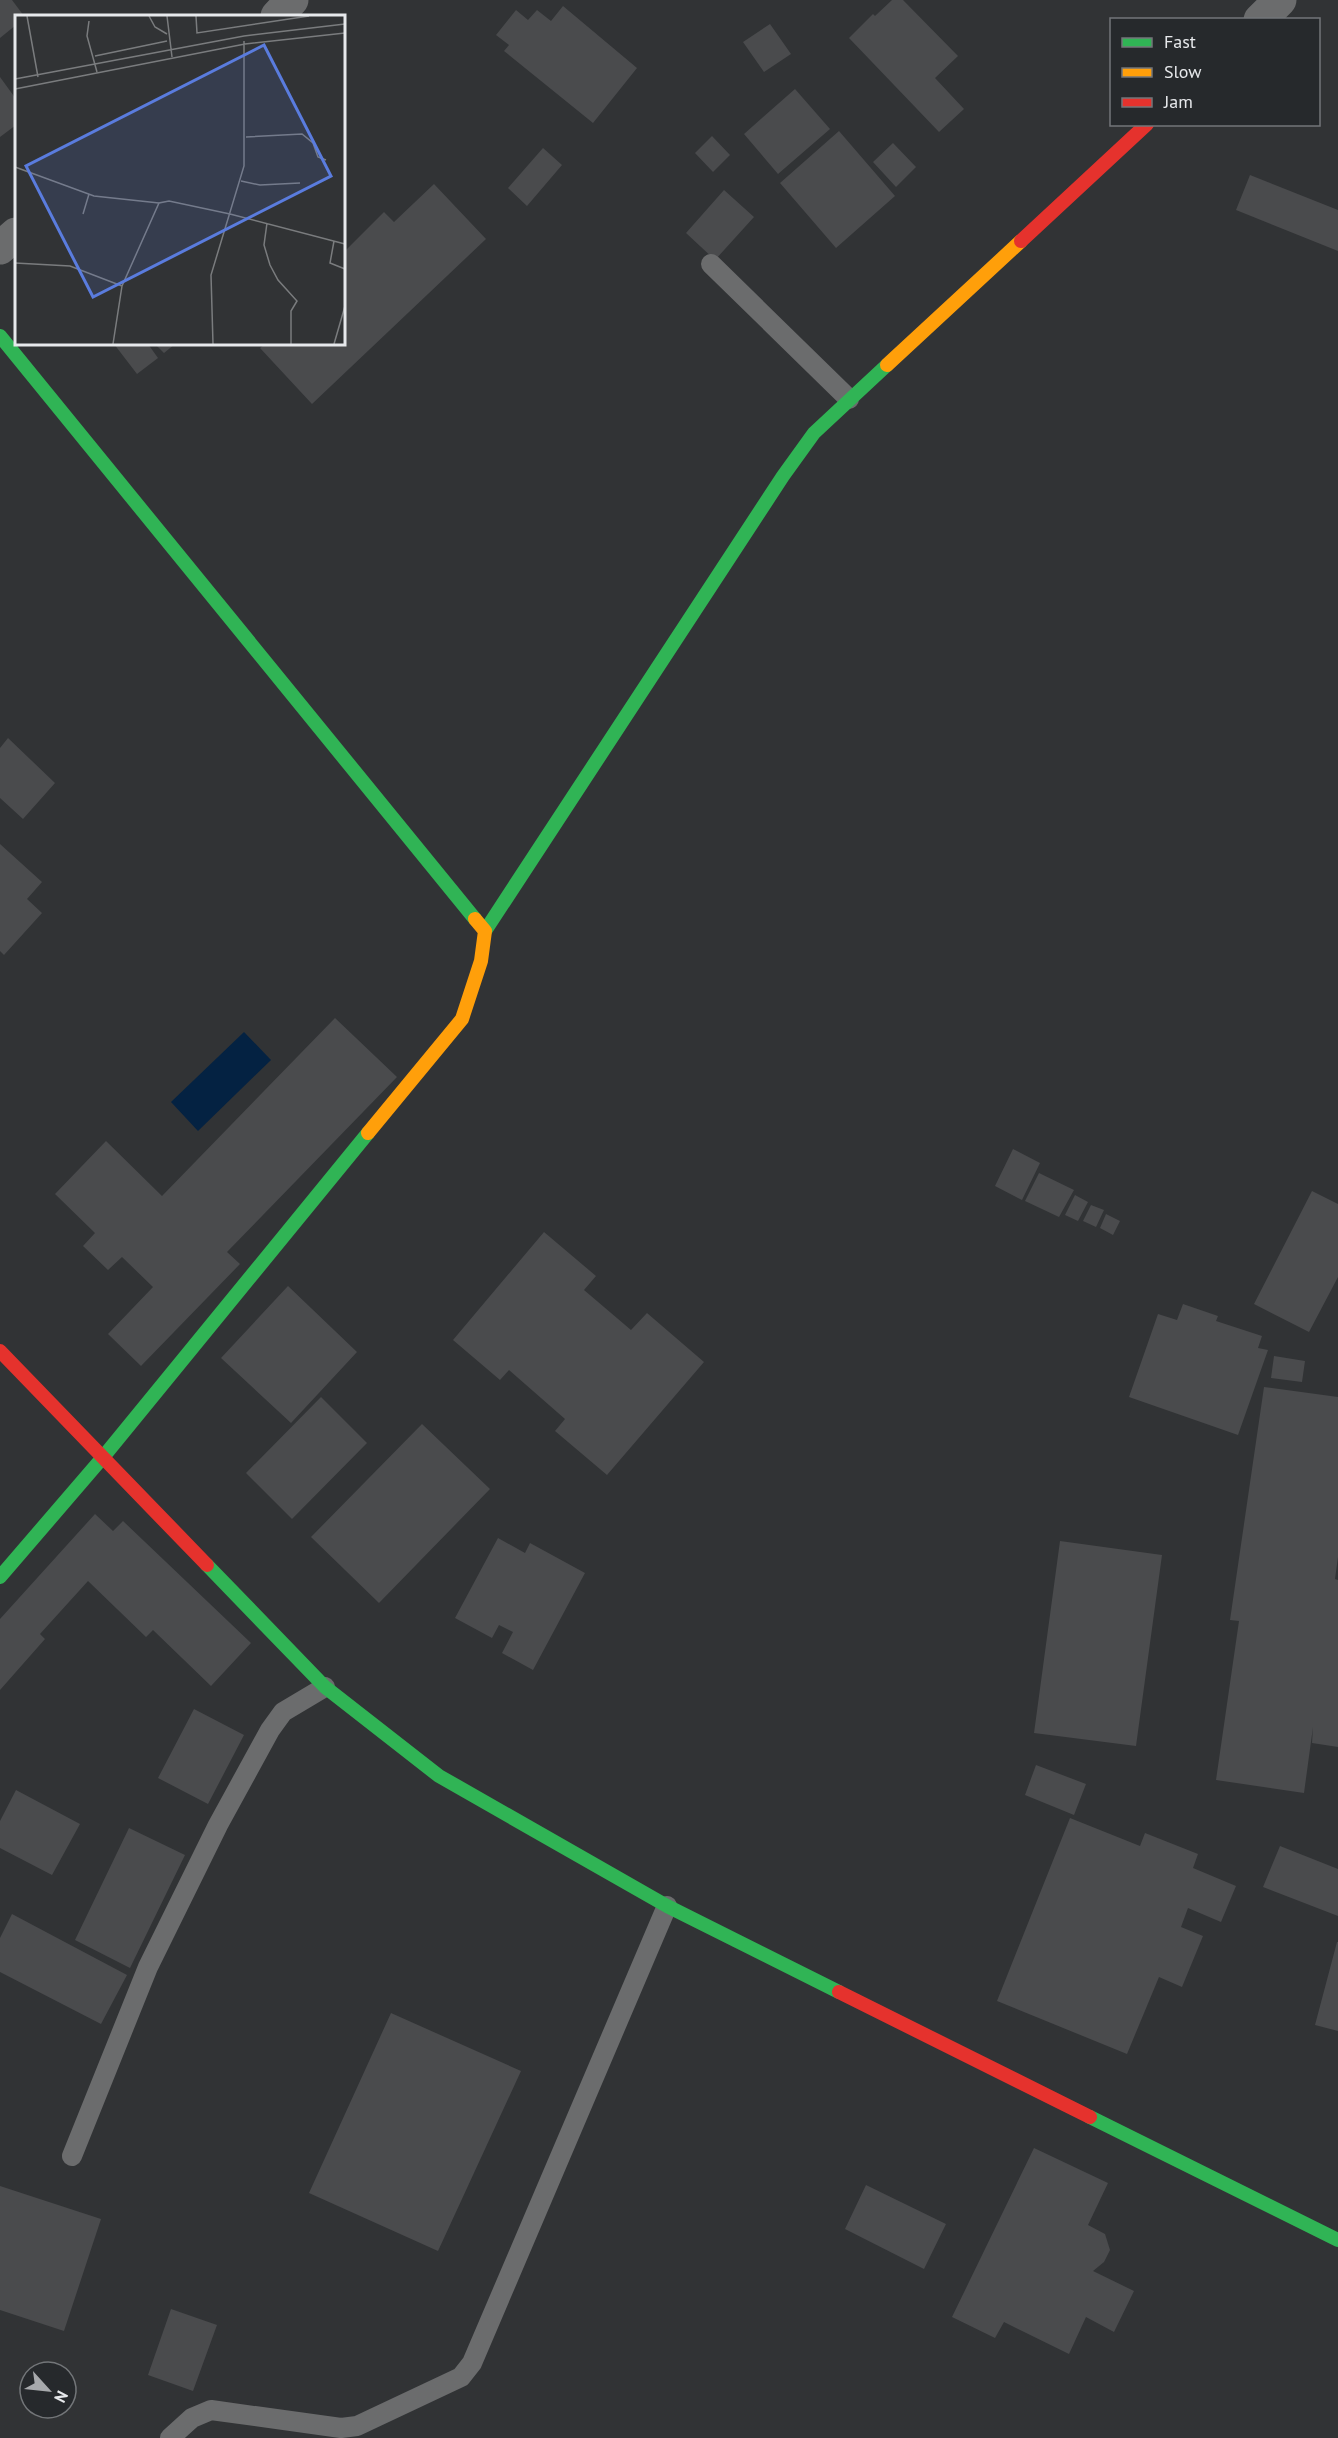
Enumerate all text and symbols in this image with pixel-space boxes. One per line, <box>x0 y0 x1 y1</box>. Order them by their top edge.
inset map <box>15 15 345 345</box>
legend <box>1110 18 1320 126</box>
text: Fast <box>1164 30 1196 53</box>
text: Slow <box>1164 60 1202 83</box>
text: Jam <box>1163 90 1193 113</box>
north arrow <box>18 2360 78 2420</box>
text: N <box>50 2388 73 2406</box>

